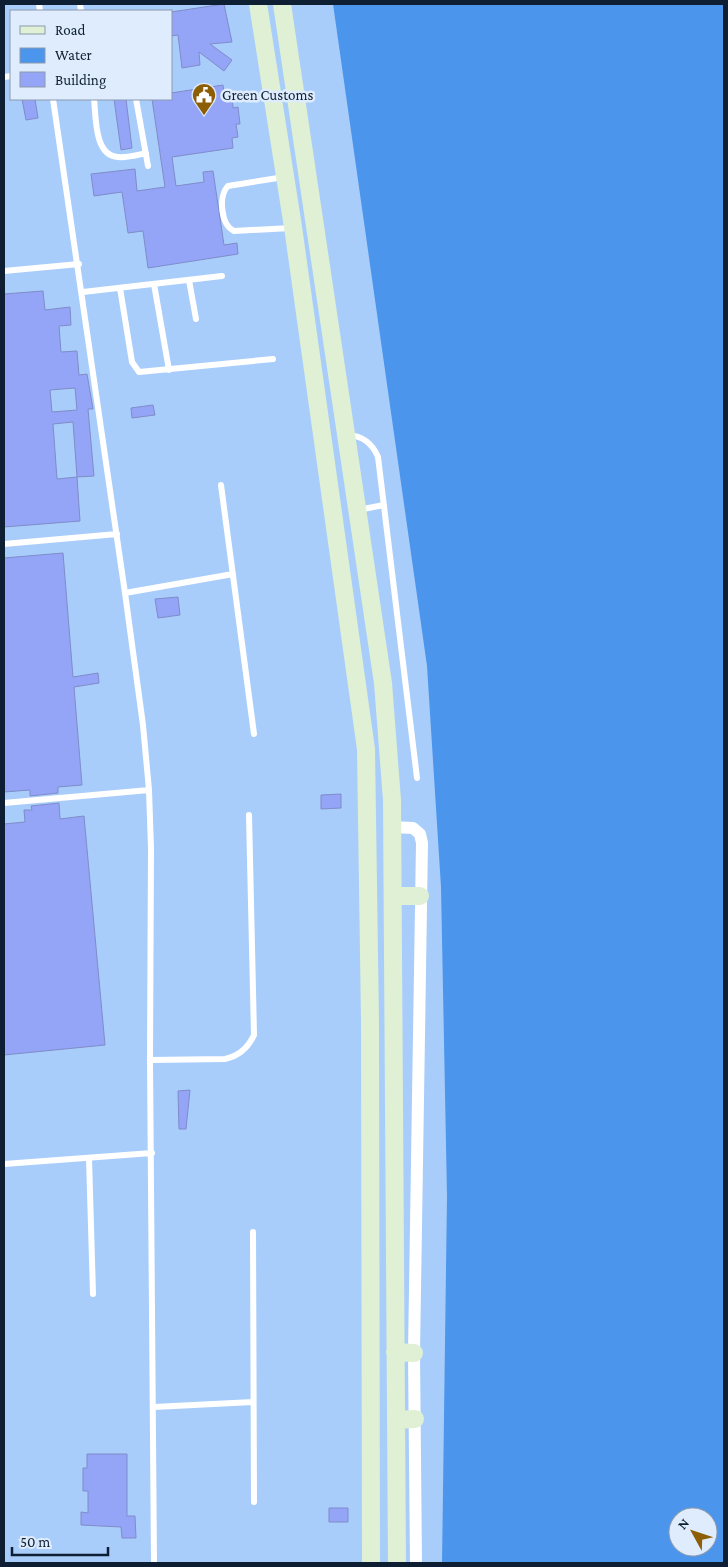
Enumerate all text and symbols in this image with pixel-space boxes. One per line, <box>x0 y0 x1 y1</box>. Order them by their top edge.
legend <box>10 10 172 100</box>
text: Road <box>55 22 86 38</box>
text: Water <box>55 47 92 63</box>
text: Building <box>55 72 106 89</box>
public building icon: Green Customs <box>191 82 217 116</box>
place label: Green Customs <box>222 87 314 103</box>
north arrow <box>668 1507 718 1557</box>
text: N <box>674 1514 693 1532</box>
scale bar <box>12 1524 109 1556</box>
text: 50 m <box>20 1534 50 1550</box>

